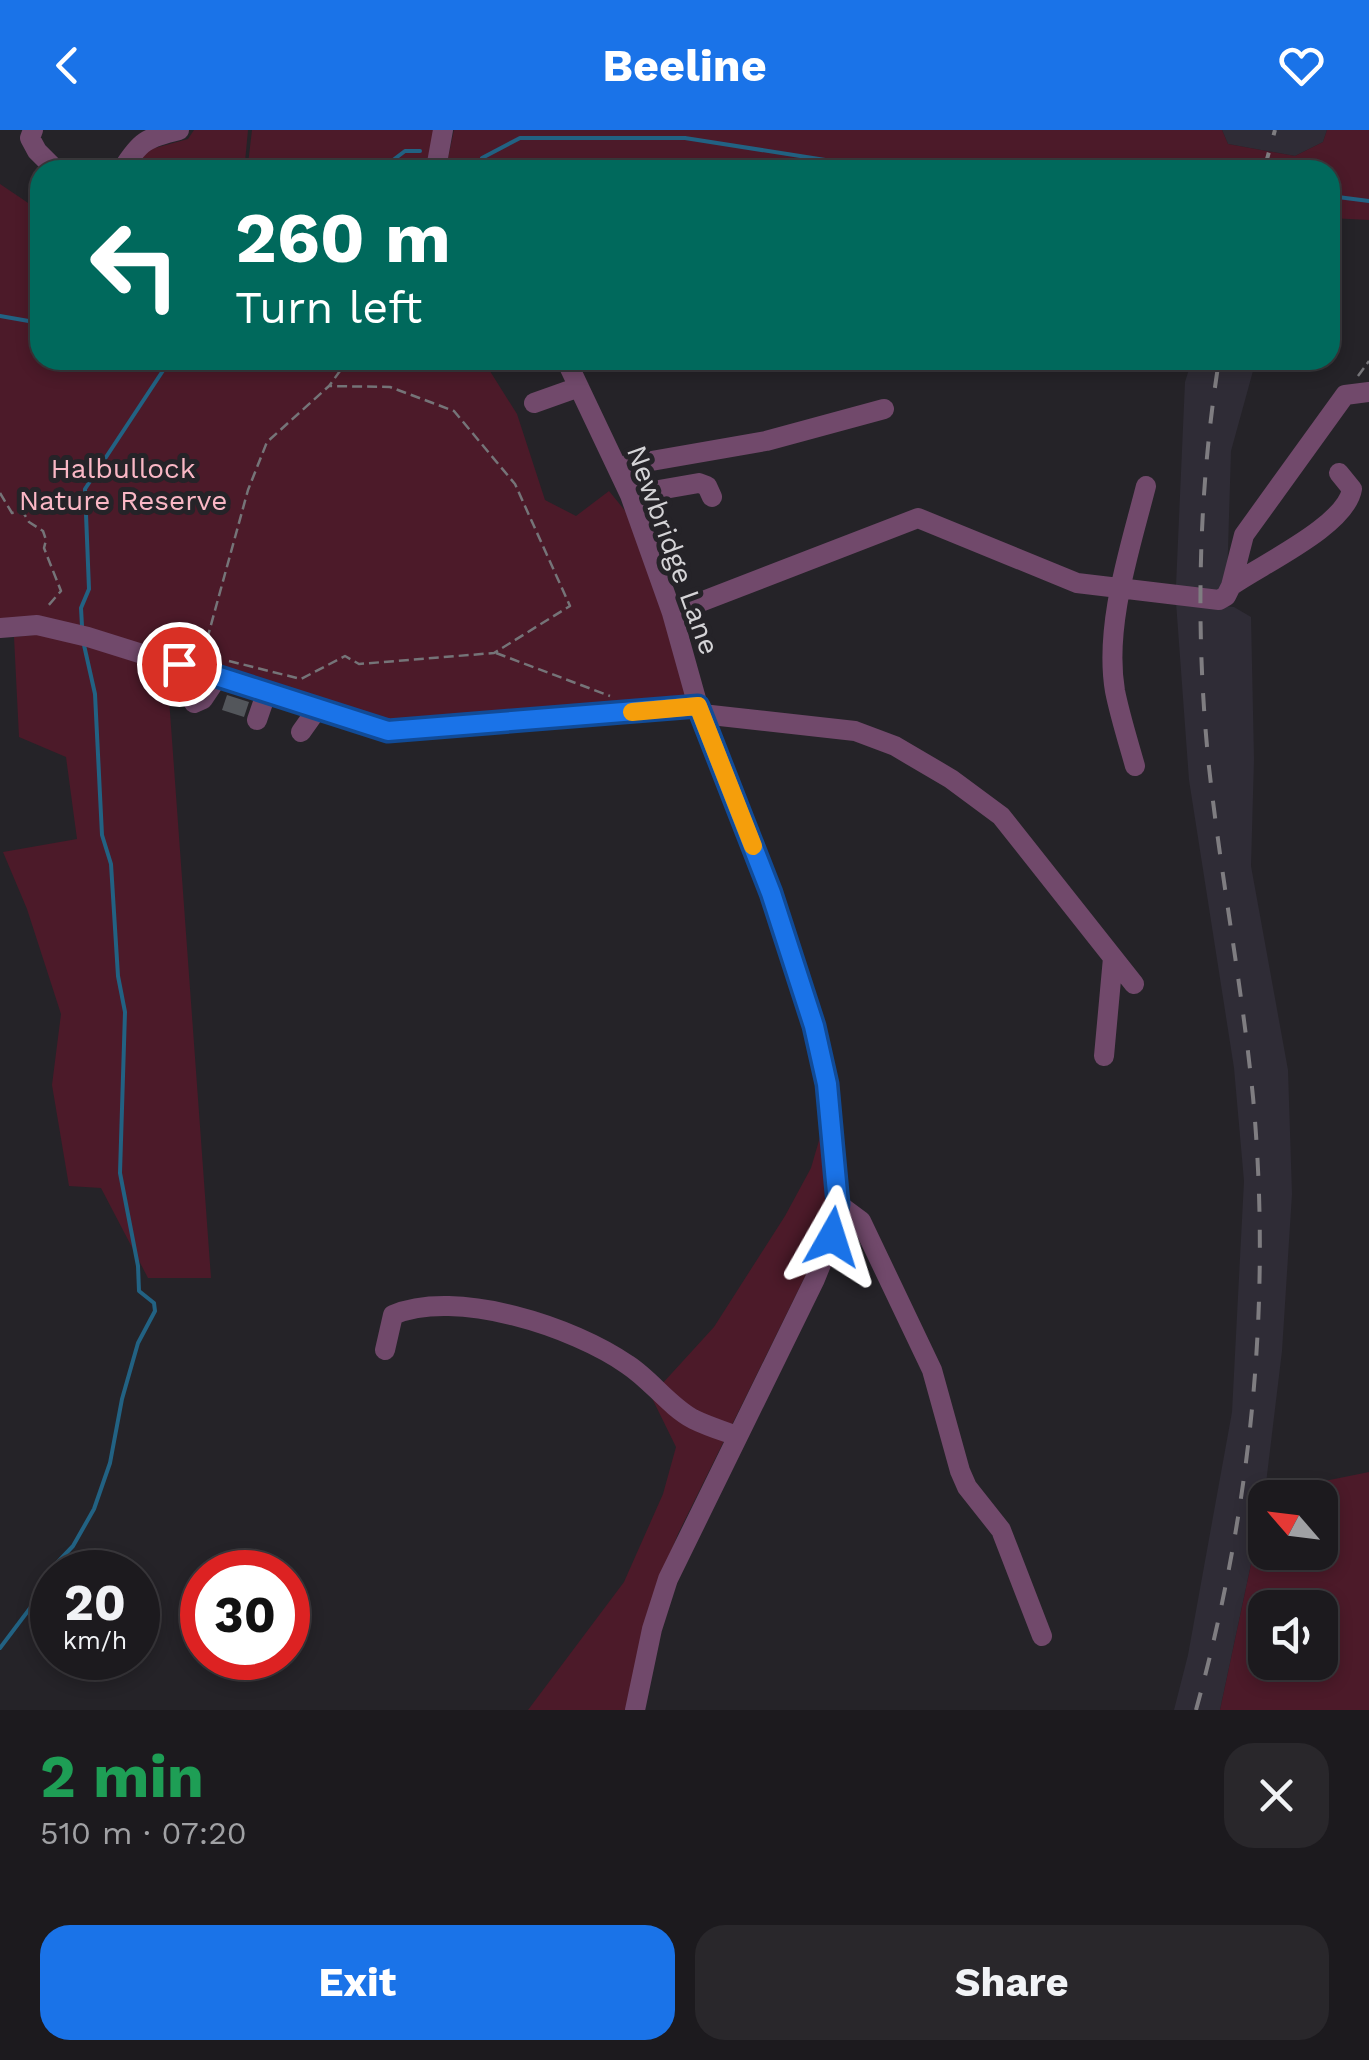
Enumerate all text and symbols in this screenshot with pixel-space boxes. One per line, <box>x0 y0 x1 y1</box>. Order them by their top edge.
icon: back <box>40 38 95 93</box>
icon: heart <box>1274 38 1329 93</box>
text: Beeline <box>602 39 767 92</box>
text: 260 m <box>235 197 451 279</box>
icon: left <box>70 200 200 330</box>
text: Turn left <box>235 281 422 334</box>
street label: Newbridge Lane <box>620 441 726 659</box>
park label: Halbullock Nature Reserve <box>19 452 227 517</box>
pin <box>137 622 222 707</box>
icon: arrive <box>152 637 207 692</box>
position arrow <box>780 1185 884 1289</box>
north arrow <box>1248 1480 1338 1570</box>
map controls <box>1248 1480 1338 1680</box>
speed limit sign: 30 <box>180 1550 310 1680</box>
text: 20 <box>64 1573 126 1632</box>
button: sound <box>1248 1590 1338 1680</box>
text: km/h <box>63 1626 127 1655</box>
text: 2 min <box>40 1741 204 1812</box>
button: close <box>1224 1743 1329 1848</box>
text: 510 m · 07:20 <box>40 1814 247 1852</box>
button: Exit <box>40 1925 675 2040</box>
button: Share <box>695 1925 1329 2040</box>

